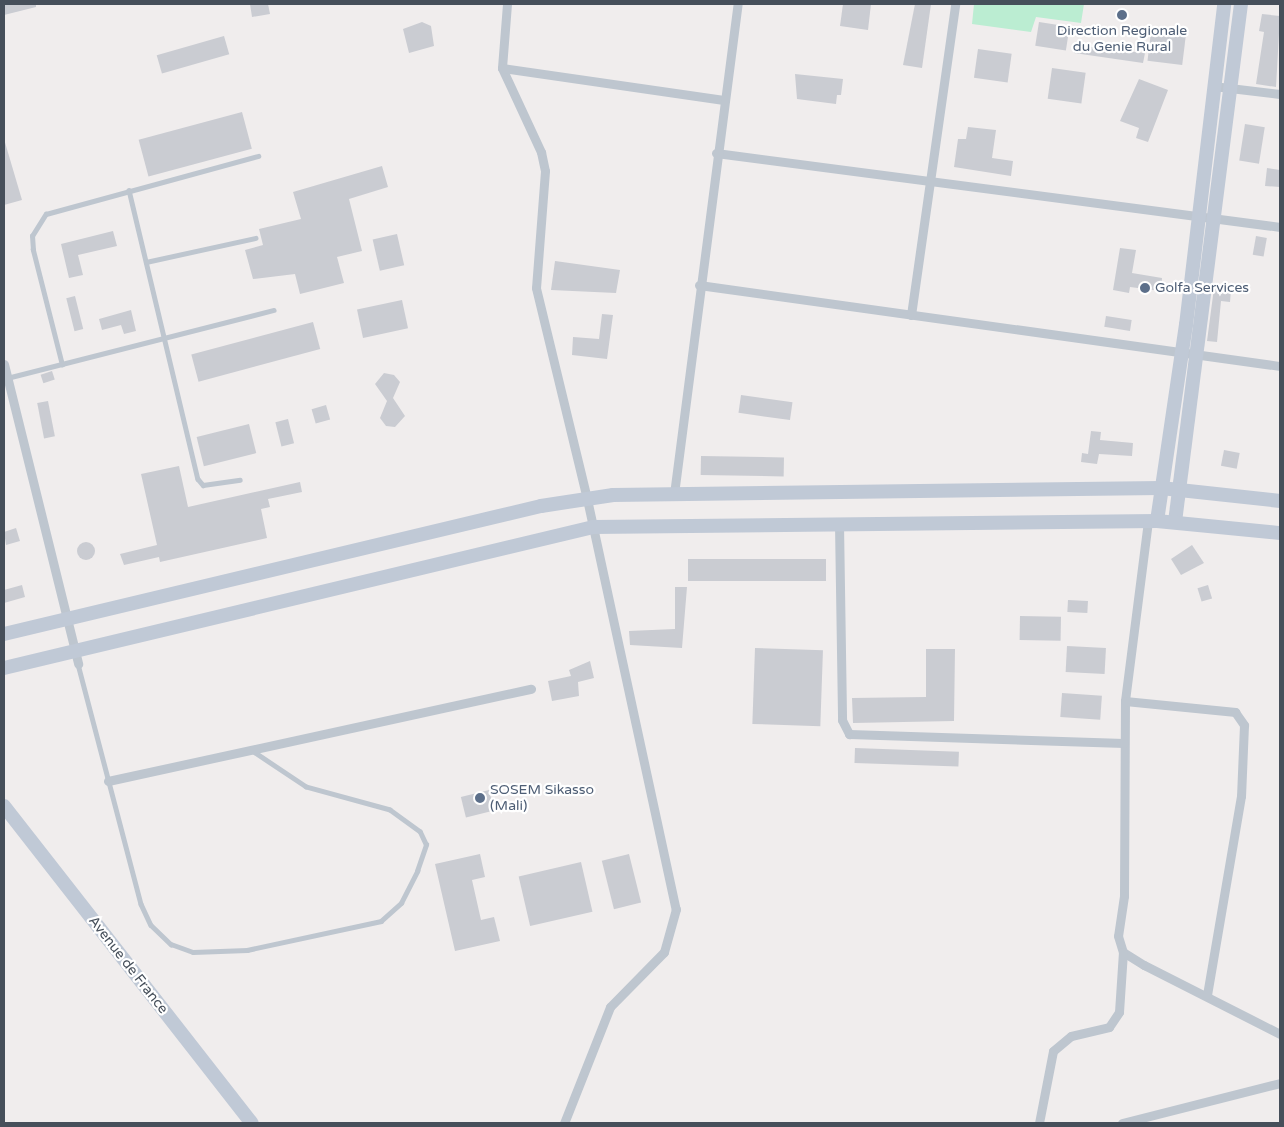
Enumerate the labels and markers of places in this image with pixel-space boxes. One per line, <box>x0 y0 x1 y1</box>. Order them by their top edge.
marker: Direction Regionale du Genie Rural <box>1116 9 1128 21</box>
place label: Direction Regionale du Genie Rural <box>1057 23 1187 56</box>
place label: Golfa Services <box>1155 280 1249 296</box>
marker: Golfa Services <box>1139 282 1151 294</box>
place label: SOSEM Sikasso (Mali) <box>490 782 594 814</box>
marker: SOSEM Sikasso (Mali) <box>474 792 486 804</box>

